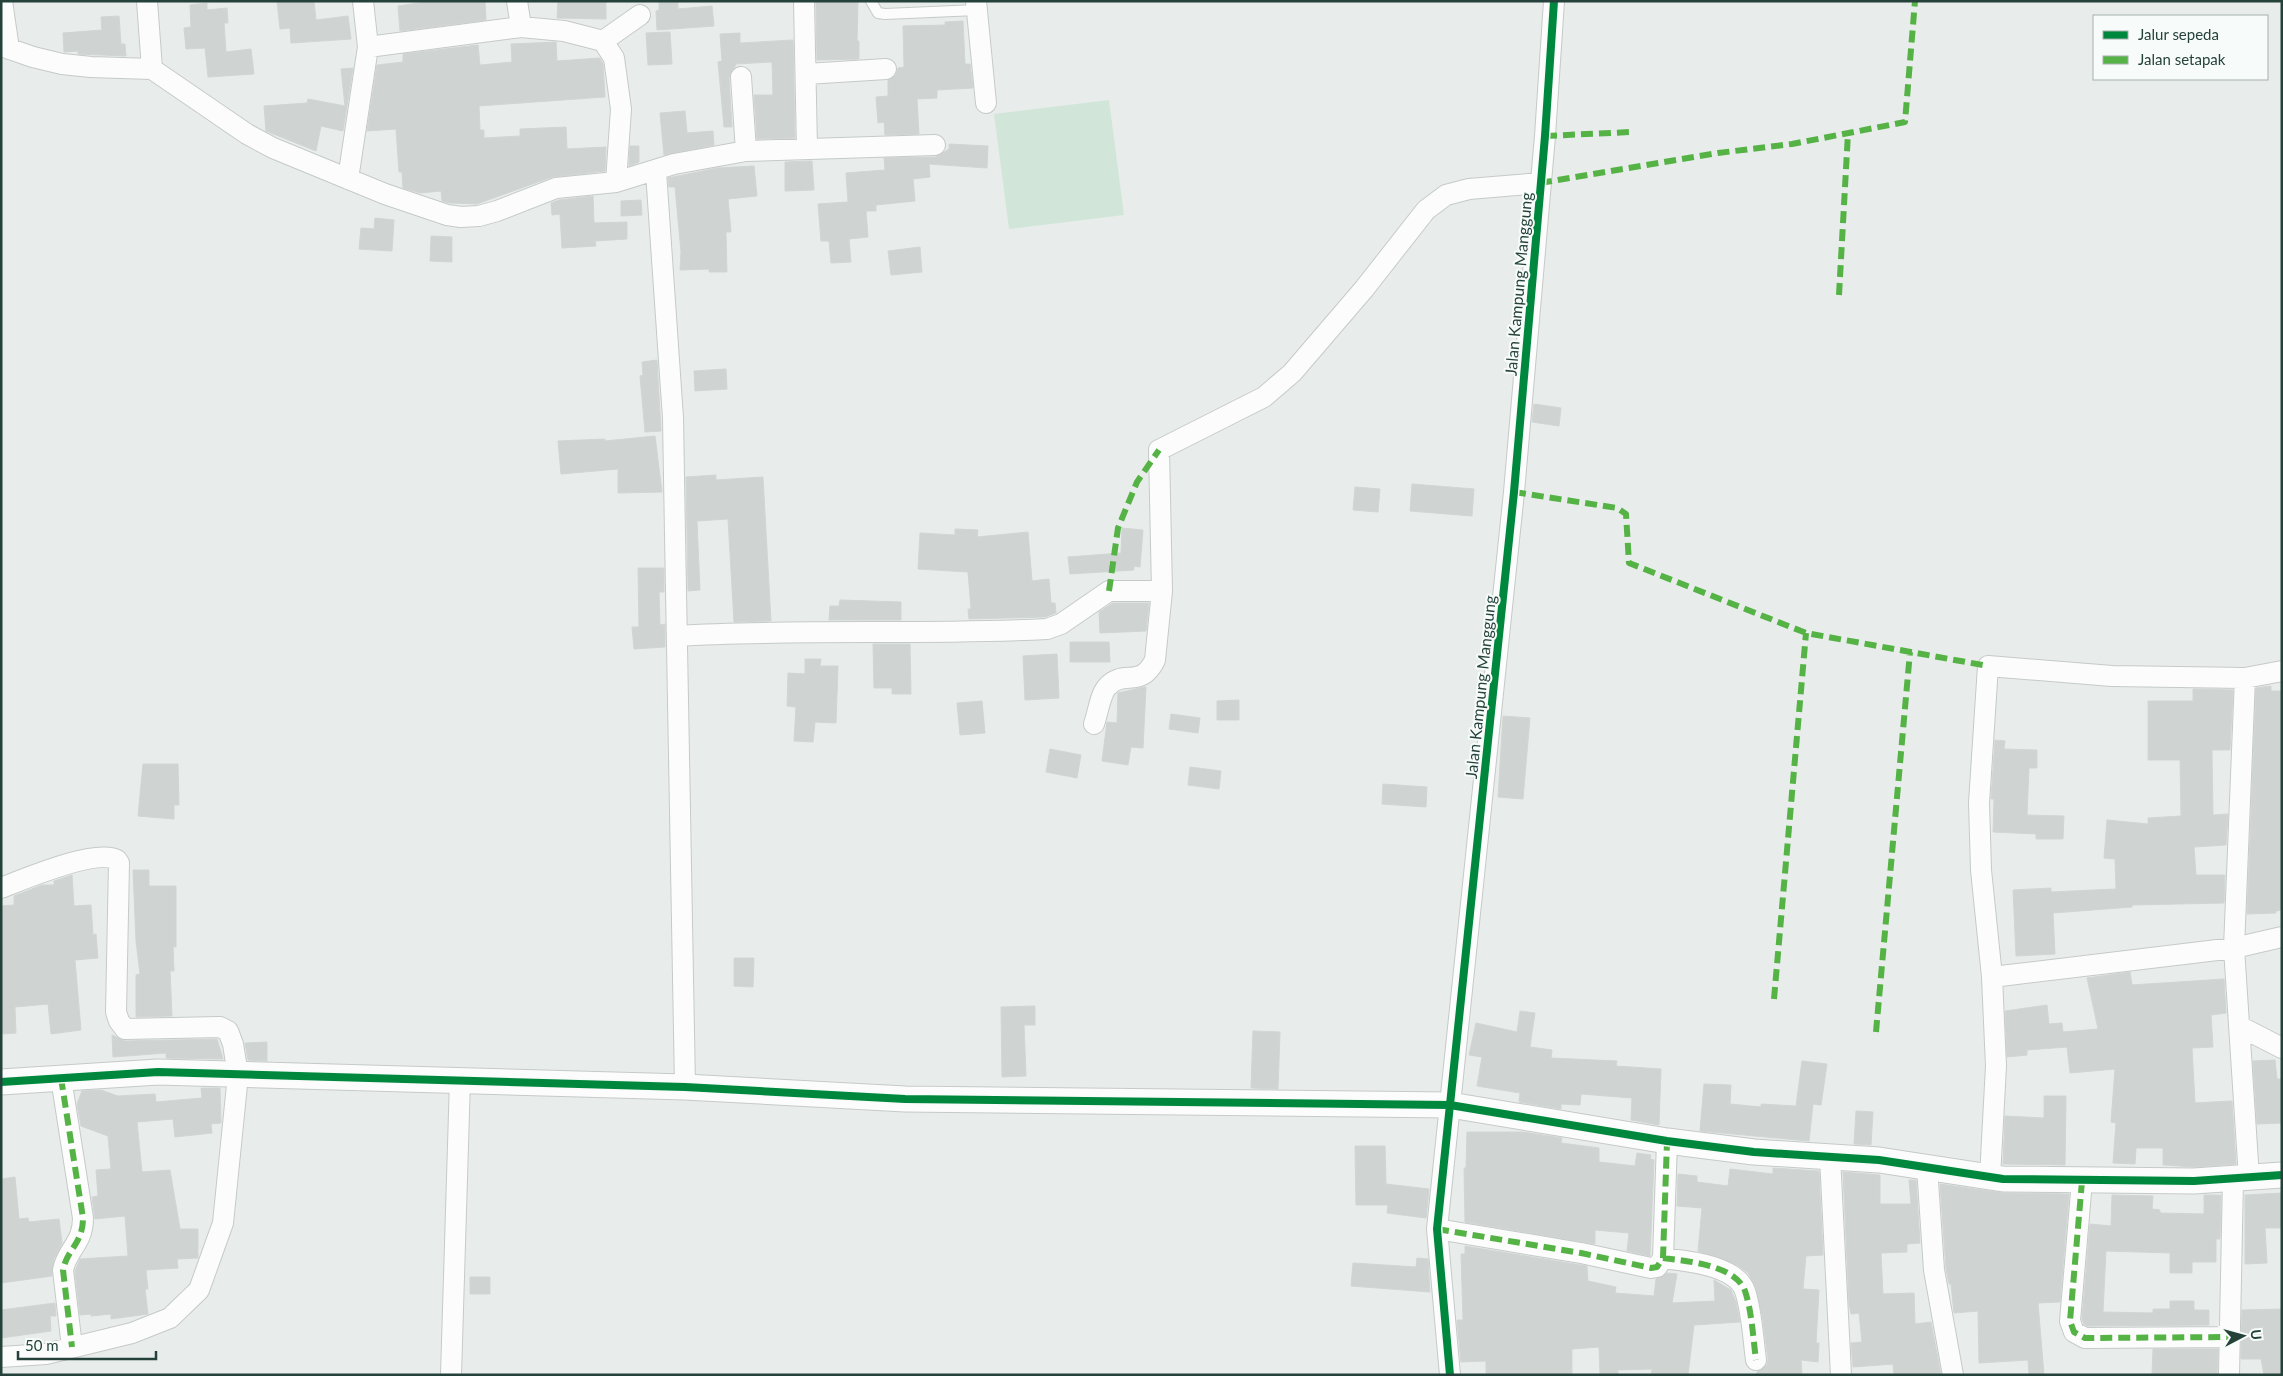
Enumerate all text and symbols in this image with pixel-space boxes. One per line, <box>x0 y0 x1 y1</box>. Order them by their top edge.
legend <box>2093 15 2268 80</box>
text: Jalur sepeda <box>2138 25 2219 43</box>
text: Jalan setapak <box>2138 50 2226 68</box>
street label: Jalan Kampung Manggung <box>1501 191 1535 377</box>
street label: Jalan Kampung Manggung <box>1461 594 1499 780</box>
north arrow <box>2218 1311 2268 1361</box>
scale bar <box>18 1328 155 1360</box>
text: U <box>2247 1329 2265 1341</box>
text: 50 m <box>25 1336 59 1354</box>

